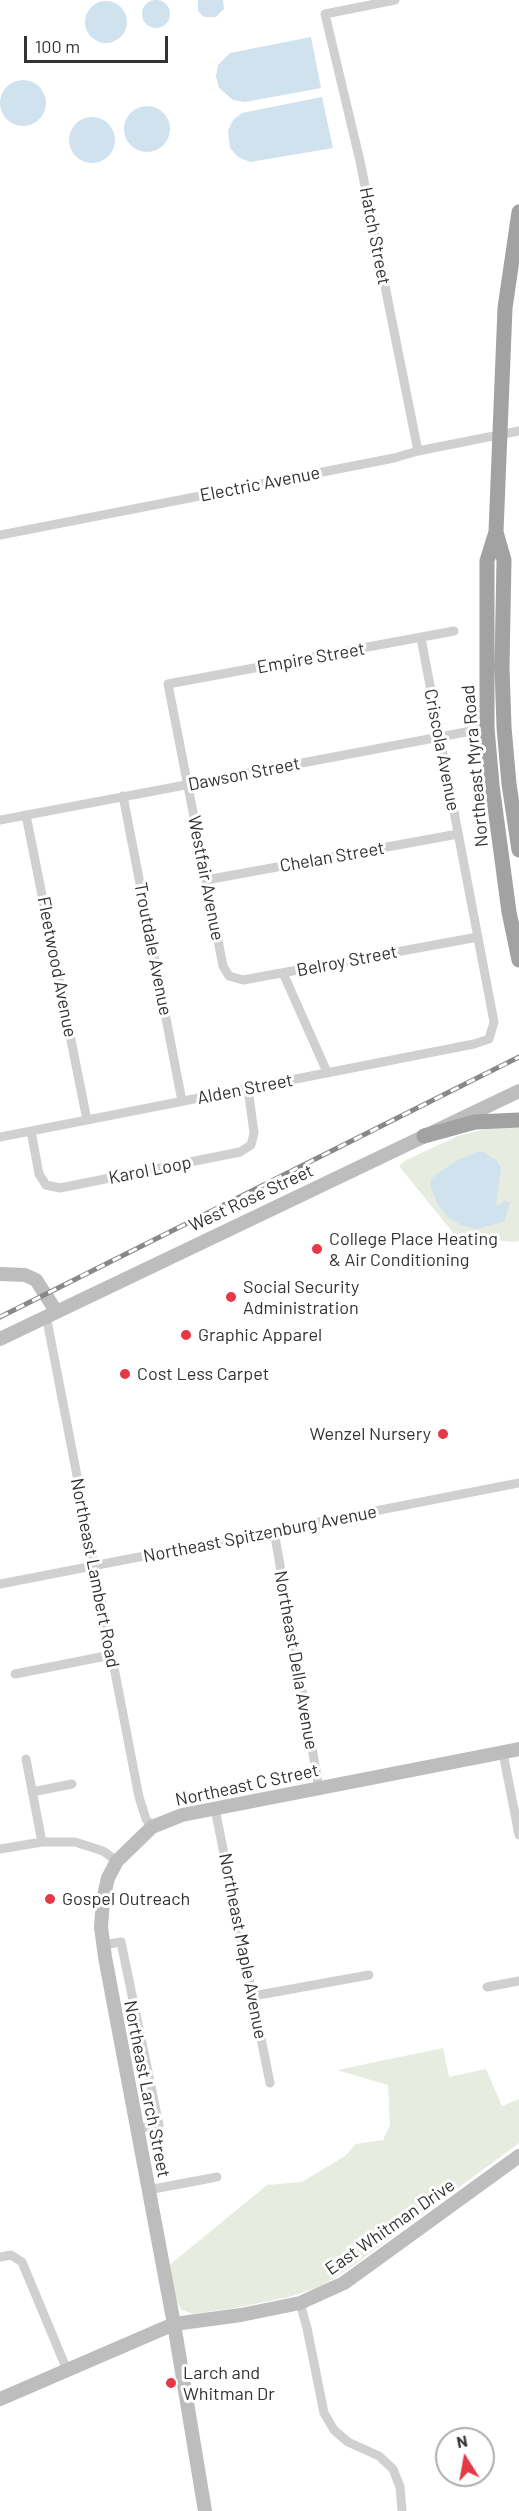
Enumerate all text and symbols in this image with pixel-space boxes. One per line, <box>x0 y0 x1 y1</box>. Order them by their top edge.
scale bar <box>27 24 171 62</box>
text: 100 m <box>35 35 80 57</box>
street label: Hatch Street <box>355 185 395 287</box>
street label: Electric Avenue <box>198 462 322 506</box>
street label: Empire Street <box>255 638 367 678</box>
street label: Northeast Myra Road <box>457 684 493 848</box>
street label: Criscola Avenue <box>420 687 464 813</box>
street label: Dawson Street <box>186 753 302 795</box>
street label: Westfair Avenue <box>183 814 229 942</box>
street label: Chelan Street <box>278 837 386 877</box>
street label: Troutdale Avenue <box>130 881 176 1017</box>
street label: Fleetwood Avenue <box>33 895 81 1039</box>
street label: Belroy Street <box>295 941 399 981</box>
street label: Alden Street <box>195 1069 295 1109</box>
street label: Karol Loop <box>107 1151 193 1189</box>
street label: West Rose Street <box>185 1160 317 1236</box>
place label: College Place Heating & Air Conditioning <box>329 1228 498 1270</box>
marker: College Place Heating & Air Conditioning <box>310 1242 324 1256</box>
place label: Social Security Administration <box>243 1276 359 1318</box>
marker: Social Security Administration <box>224 1290 238 1304</box>
place label: Graphic Apparel <box>198 1324 322 1346</box>
marker: Graphic Apparel <box>179 1328 193 1342</box>
place label: Cost Less Carpet <box>137 1363 269 1385</box>
marker: Cost Less Carpet <box>118 1367 132 1381</box>
place label: Wenzel Nursery <box>310 1423 431 1445</box>
marker: Wenzel Nursery <box>436 1427 450 1441</box>
street label: Northeast Lambert Road <box>66 1476 124 1670</box>
street label: Northeast Spitzenburg Avenue <box>141 1501 379 1567</box>
street label: Northeast Della Avenue <box>270 1569 322 1751</box>
street label: Northeast C Street <box>173 1759 321 1811</box>
street label: Northeast Maple Avenue <box>214 1851 272 2041</box>
place label: Gospel Outreach <box>62 1888 190 1910</box>
marker: Gospel Outreach <box>43 1892 57 1906</box>
street label: Northeast Larch Street <box>119 1999 175 2179</box>
street label: East Whitman Drive <box>321 2174 459 2280</box>
place label: Larch and Whitman Dr <box>183 2362 275 2404</box>
marker: Larch and Whitman Dr <box>164 2376 178 2390</box>
north arrow <box>435 2427 495 2487</box>
text: N <box>455 2430 469 2451</box>

